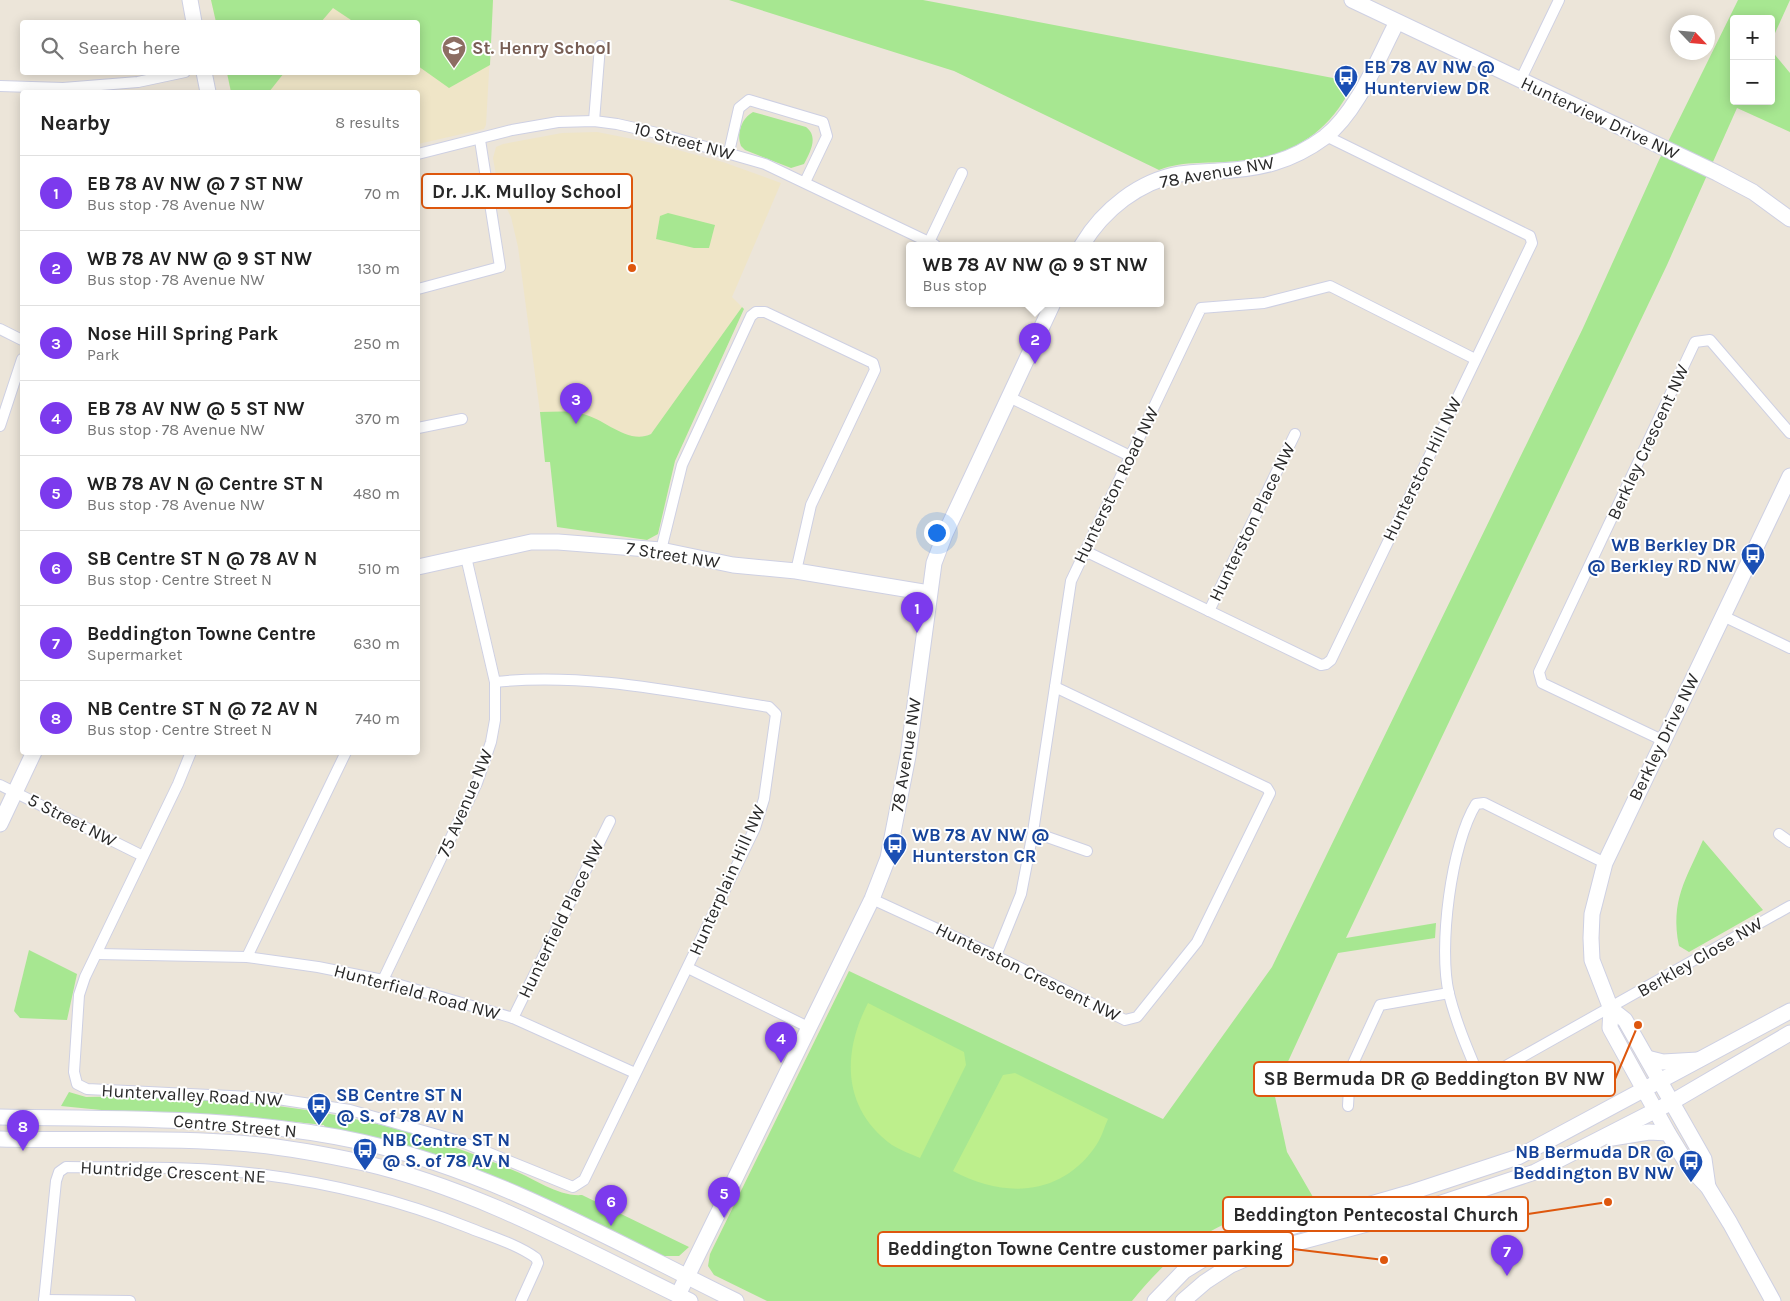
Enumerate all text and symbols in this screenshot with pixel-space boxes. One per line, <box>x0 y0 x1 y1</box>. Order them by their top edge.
north arrow <box>1670 15 1715 60</box>
map controls <box>1730 15 1775 105</box>
button: + <box>1730 15 1775 60</box>
search box <box>20 20 420 75</box>
icon: search <box>38 34 66 62</box>
school or university icon: St. Henry School <box>441 35 467 69</box>
text: Search here <box>78 37 180 59</box>
place label: St. Henry School <box>472 37 611 59</box>
place label: EB 78 AV NW @ Hunterview DR <box>1364 56 1495 99</box>
button: − <box>1730 60 1775 105</box>
bus stop icon: EB 78 AV NW @ Hunterview DR <box>1333 64 1359 98</box>
street label: Hunterview Drive NW <box>1517 72 1683 164</box>
text: Nearby <box>40 111 110 135</box>
text: 8 results <box>335 113 400 132</box>
street label: 10 Street NW <box>631 117 737 165</box>
street label: 78 Avenue NW <box>1158 151 1276 193</box>
text: EB 78 AV NW @ 7 ST NW <box>87 173 303 195</box>
callout: Dr. J.K. Mulloy School <box>422 174 632 208</box>
text: Dr. J.K. Mulloy School <box>432 181 622 203</box>
text: 1 <box>53 184 59 203</box>
text: 70 m <box>364 184 400 203</box>
text: Bus stop · 78 Avenue NW <box>87 195 265 214</box>
popup <box>906 242 1164 307</box>
text: WB 78 AV NW @ 9 ST NW <box>87 248 312 270</box>
text: WB 78 AV NW @ 9 ST NW <box>923 254 1147 276</box>
text: 2 <box>51 259 61 278</box>
text: 130 m <box>357 259 400 278</box>
text: Bus stop · 78 Avenue NW <box>87 270 265 289</box>
text: Bus stop <box>923 276 987 295</box>
text: Nose Hill Spring Park <box>87 323 278 345</box>
pin: 2 <box>1019 323 1051 364</box>
text: 3 <box>51 334 61 353</box>
text: 250 m <box>353 334 400 353</box>
text: Park <box>87 345 119 364</box>
street label: Berkley Crescent NW <box>1602 361 1694 523</box>
pin: 3 <box>560 383 592 424</box>
street label: Hunterston Hill NW <box>1378 393 1466 545</box>
text: EB 78 AV NW @ 5 ST NW <box>87 398 305 420</box>
street label: Hunterston Road NW <box>1068 403 1164 567</box>
text: 4 <box>51 409 61 428</box>
text: 370 m <box>355 409 400 428</box>
text: Bus stop · 78 Avenue NW <box>87 420 265 439</box>
street label: Hunterston Place NW <box>1204 439 1300 605</box>
text: WB 78 AV N @ Centre ST N <box>87 473 323 495</box>
text: 5 <box>51 484 61 503</box>
text: 480 m <box>353 484 400 503</box>
text: Bus stop · 78 Avenue NW <box>87 495 265 514</box>
your location <box>924 520 950 546</box>
place label: WB Berkley DR @ Berkley RD NW <box>1587 534 1736 577</box>
street label: 7 Street NW <box>624 537 722 573</box>
bus stop icon: WB Berkley DR @ Berkley RD NW <box>1740 542 1766 576</box>
text: SB Centre ST N @ 78 AV N <box>87 548 317 570</box>
text: 6 <box>51 559 61 578</box>
text: 510 m <box>357 559 400 578</box>
text: Bus stop · Centre Street N <box>87 570 272 589</box>
pin: 1 <box>901 592 933 633</box>
text: Beddington Towne Centre <box>87 623 316 645</box>
text: 7 <box>52 634 60 653</box>
text: 630 m <box>353 634 400 653</box>
text: Supermarket <box>87 645 183 664</box>
street label: Berkley Drive NW <box>1624 670 1704 804</box>
street label: 78 Avenue NW <box>886 696 926 814</box>
text: NB Centre ST N @ 72 AV N <box>87 698 318 720</box>
text: 8 <box>51 709 61 728</box>
text: 740 m <box>355 709 400 728</box>
text: Bus stop · Centre Street N <box>87 720 272 739</box>
street label: 75 Avenue NW <box>432 746 498 860</box>
street label: 5 Street NW <box>24 788 120 852</box>
street label: Hunterplain Hill NW <box>684 801 770 959</box>
place label: WB 78 AV NW @ Hunterston CR <box>912 824 1049 867</box>
bus stop icon: WB 78 AV NW @ Hunterston CR <box>882 832 908 866</box>
street label: Hunterfield Place NW <box>513 836 609 1002</box>
street label: Berkley Close NW <box>1633 912 1767 1002</box>
street label: Hunterston Crescent NW <box>932 918 1124 1026</box>
street label: Hunterfield Road NW <box>331 959 503 1025</box>
pin: 4 <box>765 1022 797 1063</box>
callout: SB Bermuda DR @ Beddington BV NW <box>1254 1062 1615 1096</box>
text: SB Bermuda DR @ Beddington BV NW <box>1264 1068 1604 1090</box>
street label: Huntervalley Road NW <box>101 1079 283 1111</box>
place label: SB Centre ST N @ S. of 78 AV N <box>336 1084 464 1127</box>
bus stop icon: SB Centre ST N @ S. of 78 AV N <box>306 1092 332 1126</box>
pin: 8 <box>7 1110 39 1151</box>
street label: Centre Street N <box>172 1110 298 1142</box>
place label: NB Centre ST N @ S. of 78 AV N <box>382 1129 510 1172</box>
bus stop icon: NB Centre ST N @ S. of 78 AV N <box>352 1137 378 1171</box>
place label: NB Bermuda DR @ Beddington BV NW <box>1513 1141 1674 1184</box>
bus stop icon: NB Bermuda DR @ Beddington BV NW <box>1678 1149 1704 1183</box>
street label: Huntridge Crescent NE <box>80 1156 266 1188</box>
pin: 5 <box>708 1177 740 1218</box>
pin: 6 <box>595 1185 627 1226</box>
callout: Beddington Pentecostal Church <box>1223 1197 1528 1231</box>
text: Beddington Pentecostal Church <box>1233 1204 1519 1226</box>
callout: Beddington Towne Centre customer parking <box>878 1232 1293 1266</box>
pin: 7 <box>1491 1235 1523 1276</box>
text: Beddington Towne Centre customer parking <box>888 1238 1282 1260</box>

